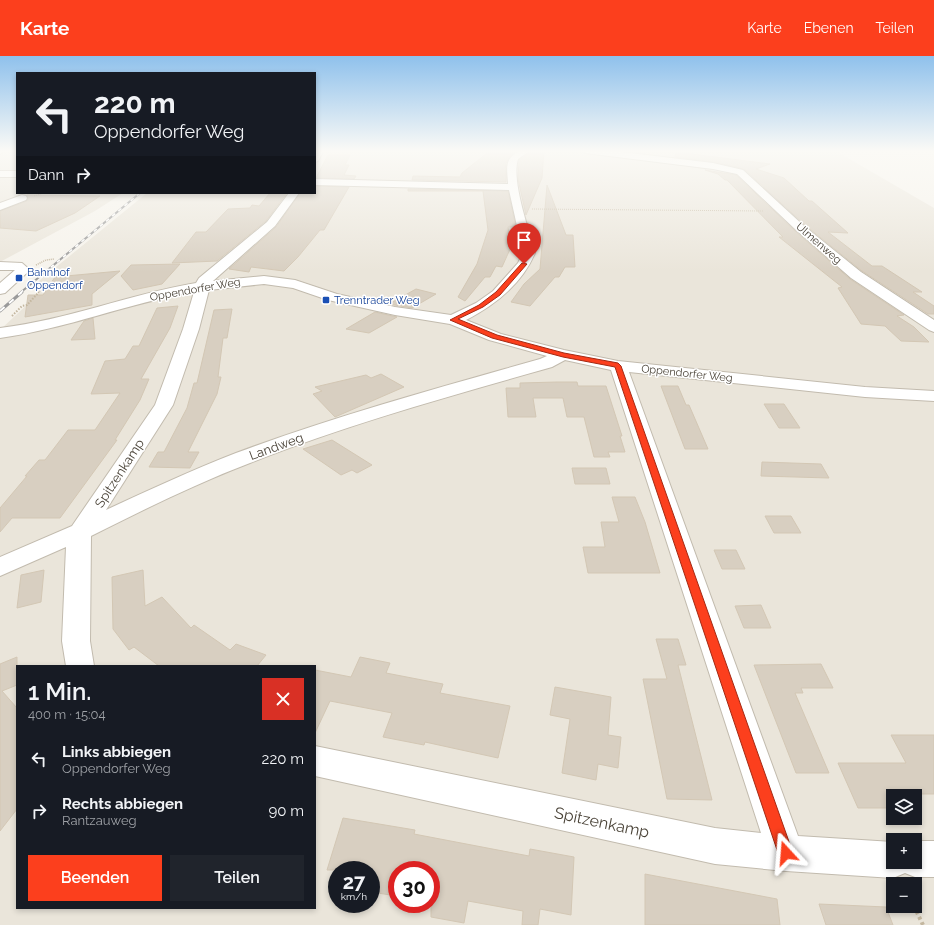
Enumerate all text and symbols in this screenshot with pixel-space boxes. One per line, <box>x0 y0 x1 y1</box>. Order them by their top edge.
text: Karte <box>20 17 69 39</box>
text: Karte <box>747 20 782 36</box>
text: Ebenen <box>804 20 854 36</box>
text: Teilen <box>876 20 914 36</box>
text: 220 m <box>94 87 176 120</box>
icon: left <box>28 88 80 140</box>
text: Oppendorfer Weg <box>94 121 244 142</box>
icon: right <box>72 164 94 186</box>
text: Dann <box>28 166 64 184</box>
street label: Ulmenweg <box>793 220 844 267</box>
pin <box>507 223 541 264</box>
icon: arrive <box>513 229 535 251</box>
place label: Bahnhof Oppendorf <box>27 266 83 292</box>
marker: Bahnhof Oppendorf <box>14 273 24 283</box>
street label: Oppendorfer Weg <box>149 275 241 304</box>
place label: Trenntrader Weg <box>334 294 420 307</box>
marker: Trenntrader Weg <box>321 295 331 305</box>
street label: Oppendorfer Weg <box>641 362 733 385</box>
street label: Landweg <box>247 430 305 463</box>
street label: Spitzenkamp <box>92 436 147 510</box>
text: 1 Min. <box>28 677 91 706</box>
button: close <box>262 678 304 720</box>
text: 400 m · 15:04 <box>28 707 106 722</box>
text: Links abbiegen <box>62 743 171 761</box>
icon: left <box>28 748 50 770</box>
text: 220 m <box>262 750 304 768</box>
text: Oppendorfer Weg <box>62 761 171 776</box>
map controls <box>886 789 922 913</box>
button: layers <box>886 789 922 825</box>
text: Rechts abbiegen <box>62 795 183 813</box>
icon: right <box>28 800 50 822</box>
text: 90 m <box>268 802 304 820</box>
street label: Spitzenkamp <box>553 803 651 842</box>
text: Rantzauweg <box>62 813 137 828</box>
position arrow <box>765 832 807 874</box>
button: + <box>886 833 922 869</box>
button: Beenden <box>28 855 162 901</box>
button: Teilen <box>170 855 304 901</box>
speed limit sign: 30 <box>388 861 440 913</box>
text: 27 <box>343 870 365 894</box>
button: − <box>886 877 922 913</box>
text: km/h <box>341 891 367 902</box>

